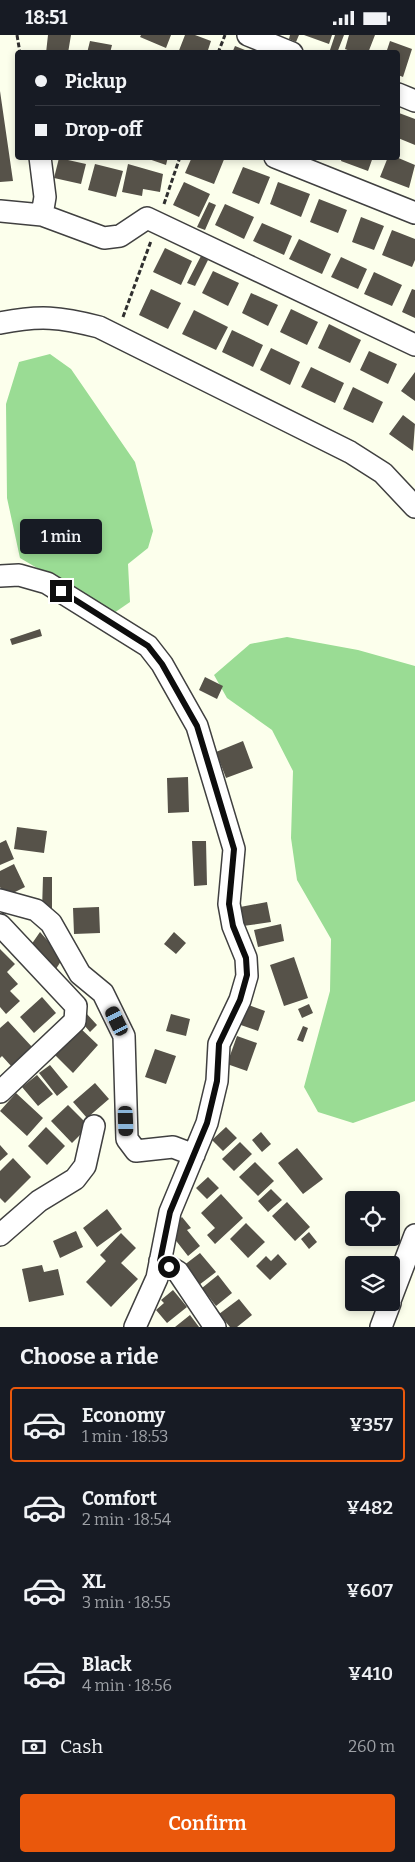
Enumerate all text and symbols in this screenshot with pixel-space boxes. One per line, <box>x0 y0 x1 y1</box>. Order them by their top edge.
text: 18:51 <box>25 6 67 29</box>
text: Pickup <box>65 70 127 93</box>
text: Drop-off <box>65 118 143 141</box>
callout: 1 min <box>20 519 102 553</box>
text: 1 min <box>41 527 81 546</box>
route end <box>50 580 72 602</box>
car <box>103 1004 130 1038</box>
car <box>117 1106 134 1136</box>
map controls <box>345 1191 400 1311</box>
button: locate <box>345 1191 400 1246</box>
route start <box>158 1256 180 1278</box>
button: layers <box>345 1256 400 1311</box>
text: Choose a ride <box>20 1343 159 1370</box>
icon: car <box>22 1402 67 1447</box>
text: Economy <box>82 1404 165 1427</box>
text: ¥357 <box>349 1413 393 1436</box>
text: 1 min · 18:53 <box>82 1427 168 1446</box>
icon: car <box>22 1485 67 1530</box>
text: Comfort <box>82 1487 157 1510</box>
text: ¥482 <box>346 1496 393 1519</box>
text: 2 min · 18:54 <box>82 1510 171 1529</box>
icon: car <box>22 1568 67 1613</box>
text: XL <box>82 1570 106 1593</box>
text: ¥607 <box>346 1579 393 1602</box>
text: 3 min · 18:55 <box>82 1593 171 1612</box>
icon: car <box>22 1651 67 1696</box>
text: Black <box>82 1653 132 1676</box>
text: ¥410 <box>348 1662 393 1685</box>
text: 4 min · 18:56 <box>82 1676 172 1695</box>
icon: cash <box>20 1733 48 1761</box>
text: Cash <box>60 1735 103 1758</box>
text: 260 m <box>348 1737 395 1756</box>
button: Confirm <box>20 1794 395 1852</box>

